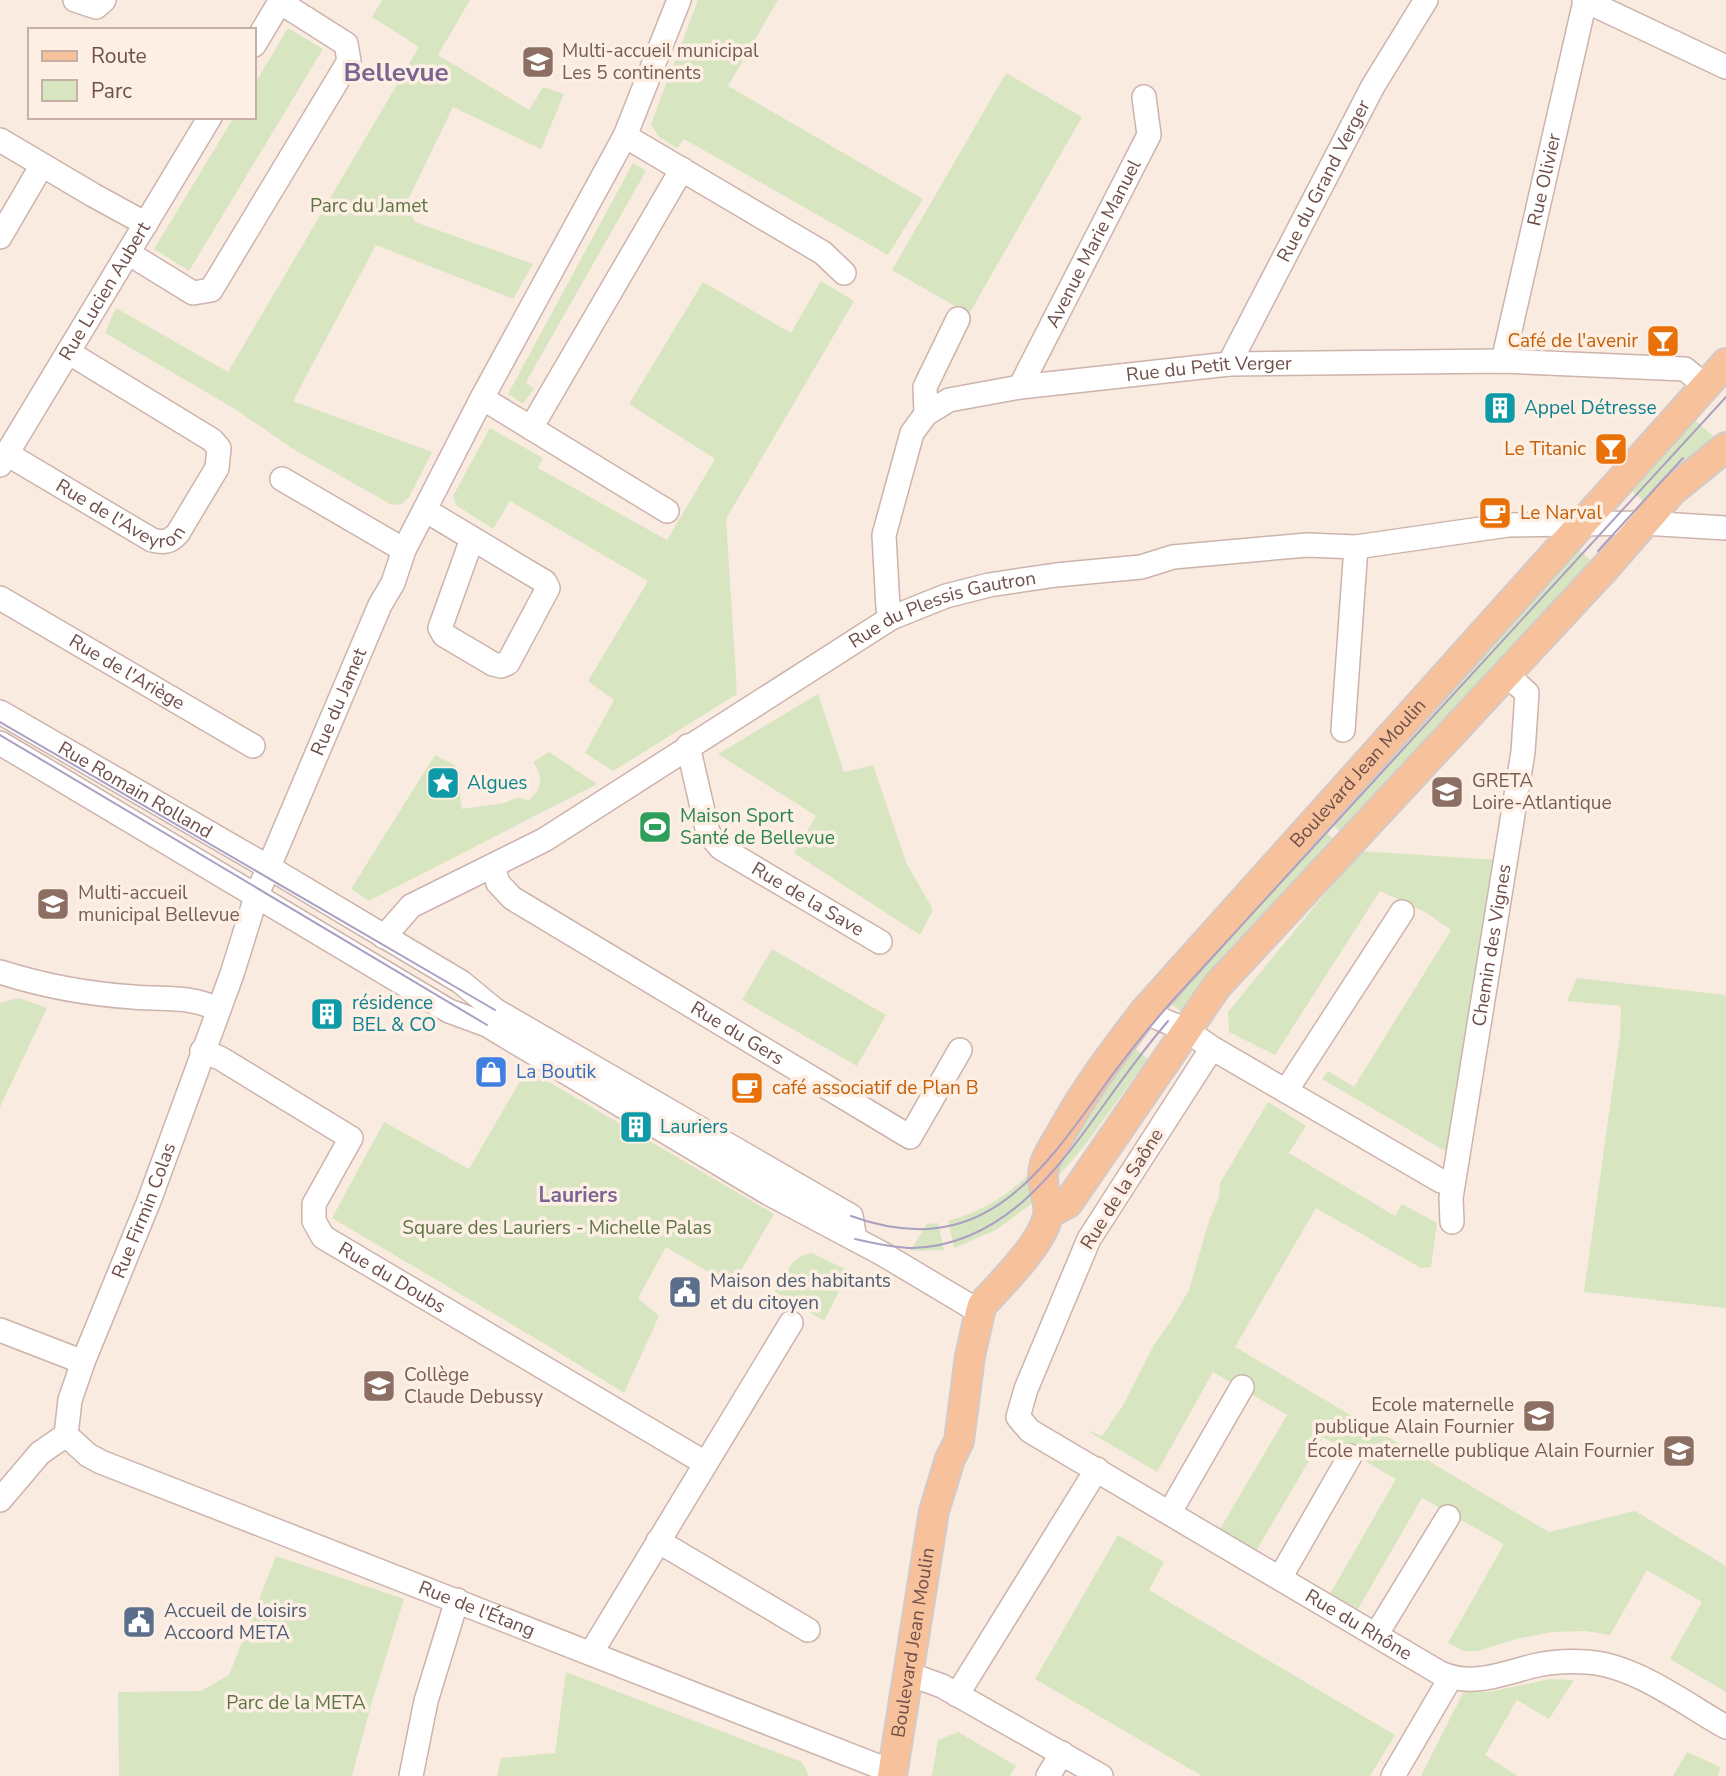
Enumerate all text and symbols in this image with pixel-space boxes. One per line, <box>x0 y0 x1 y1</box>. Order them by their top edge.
legend <box>28 28 256 119</box>
place label: Multi-accueil municipal Les 5 continents <box>562 38 759 86</box>
text: Route <box>91 42 147 70</box>
school or university icon: Multi-accueil municipal Les 5 continents <box>519 43 557 81</box>
district label: Bellevue <box>343 55 449 90</box>
text: Parc <box>91 77 132 105</box>
street label: Rue du Grand Verger <box>1271 95 1377 267</box>
street label: Rue Olivier <box>1521 131 1567 228</box>
street label: Avenue Marie Manuel <box>1039 155 1147 332</box>
park label: Parc du Jamet <box>310 193 428 219</box>
street label: Rue Lucien Aubert <box>53 217 157 366</box>
bar icon: Café de l'avenir <box>1644 322 1682 360</box>
place label: Café de l'avenir <box>1507 328 1638 354</box>
street label: Rue du Petit Verger <box>1125 350 1292 388</box>
building icon: Appel Détresse <box>1481 389 1519 427</box>
place label: Appel Détresse <box>1524 395 1657 421</box>
bar icon: Le Titanic <box>1592 430 1630 468</box>
place label: Le Titanic <box>1504 436 1586 462</box>
street label: Rue de l'Aveyron <box>51 473 192 555</box>
cafe icon: Le Narval <box>1476 494 1514 532</box>
place label: Le Narval <box>1520 500 1602 526</box>
street label: Rue du Plessis Gautron <box>844 565 1038 655</box>
street label: Rue de l'Ariège <box>64 628 190 716</box>
street label: Rue du Jamet <box>305 644 373 760</box>
street label: Boulevard Jean Moulin <box>1284 693 1432 854</box>
street label: Rue Romain Rolland <box>53 735 217 845</box>
place icon: Algues <box>424 764 462 802</box>
place label: GRETA Loire-Atlantique <box>1472 768 1612 816</box>
place label: Algues <box>467 770 527 796</box>
school or university icon: GRETA Loire-Atlantique <box>1428 773 1466 811</box>
place label: Maison Sport Santé de Bellevue <box>680 803 835 851</box>
sports icon: Maison Sport Santé de Bellevue <box>636 808 674 846</box>
street label: Rue de la Save <box>747 856 869 943</box>
street label: Chemin des Vignes <box>1466 862 1518 1028</box>
place label: Multi-accueil municipal Bellevue <box>78 880 240 928</box>
school or university icon: Multi-accueil municipal Bellevue <box>34 885 72 923</box>
place label: résidence BEL & CO <box>352 990 436 1038</box>
building icon: résidence BEL & CO <box>308 995 346 1033</box>
street label: Rue du Gers <box>686 995 789 1071</box>
shop icon: La Boutik <box>472 1053 510 1091</box>
place label: La Boutik <box>516 1059 596 1085</box>
cafe icon: café associatif de Plan B <box>728 1069 766 1107</box>
place label: café associatif de Plan B <box>772 1075 979 1101</box>
building icon: Lauriers <box>617 1108 655 1146</box>
place label: Lauriers <box>660 1114 728 1140</box>
street label: Rue de la Saône <box>1074 1123 1170 1255</box>
street label: Rue Firmin Colas <box>106 1139 182 1282</box>
district label: Lauriers <box>539 1181 617 1209</box>
park label: Square des Lauriers - Michelle Palas <box>402 1215 712 1241</box>
street label: Rue du Doubs <box>333 1236 451 1320</box>
place label: Maison des habitants et du citoyen <box>710 1268 891 1316</box>
public building icon: Maison des habitants et du citoyen <box>666 1273 704 1311</box>
place label: Collège Claude Debussy <box>404 1362 543 1410</box>
school or university icon: Collège Claude Debussy <box>360 1367 398 1405</box>
place label: Ecole maternelle publique Alain Fournier <box>1315 1392 1514 1440</box>
school or university icon: Ecole maternelle publique Alain Fournier <box>1520 1397 1558 1435</box>
school or university icon: École maternelle publique Alain Fournier <box>1660 1432 1698 1470</box>
place label: École maternelle publique Alain Fournier <box>1307 1438 1654 1464</box>
street label: Boulevard Jean Moulin <box>885 1546 941 1740</box>
street label: Rue de l'Étang <box>415 1575 539 1644</box>
street label: Rue du Rhône <box>1300 1583 1417 1667</box>
place label: Accueil de loisirs Accoord META <box>164 1598 307 1646</box>
public building icon: Accueil de loisirs Accoord META <box>120 1603 158 1641</box>
park label: Parc de la META <box>226 1690 366 1716</box>

